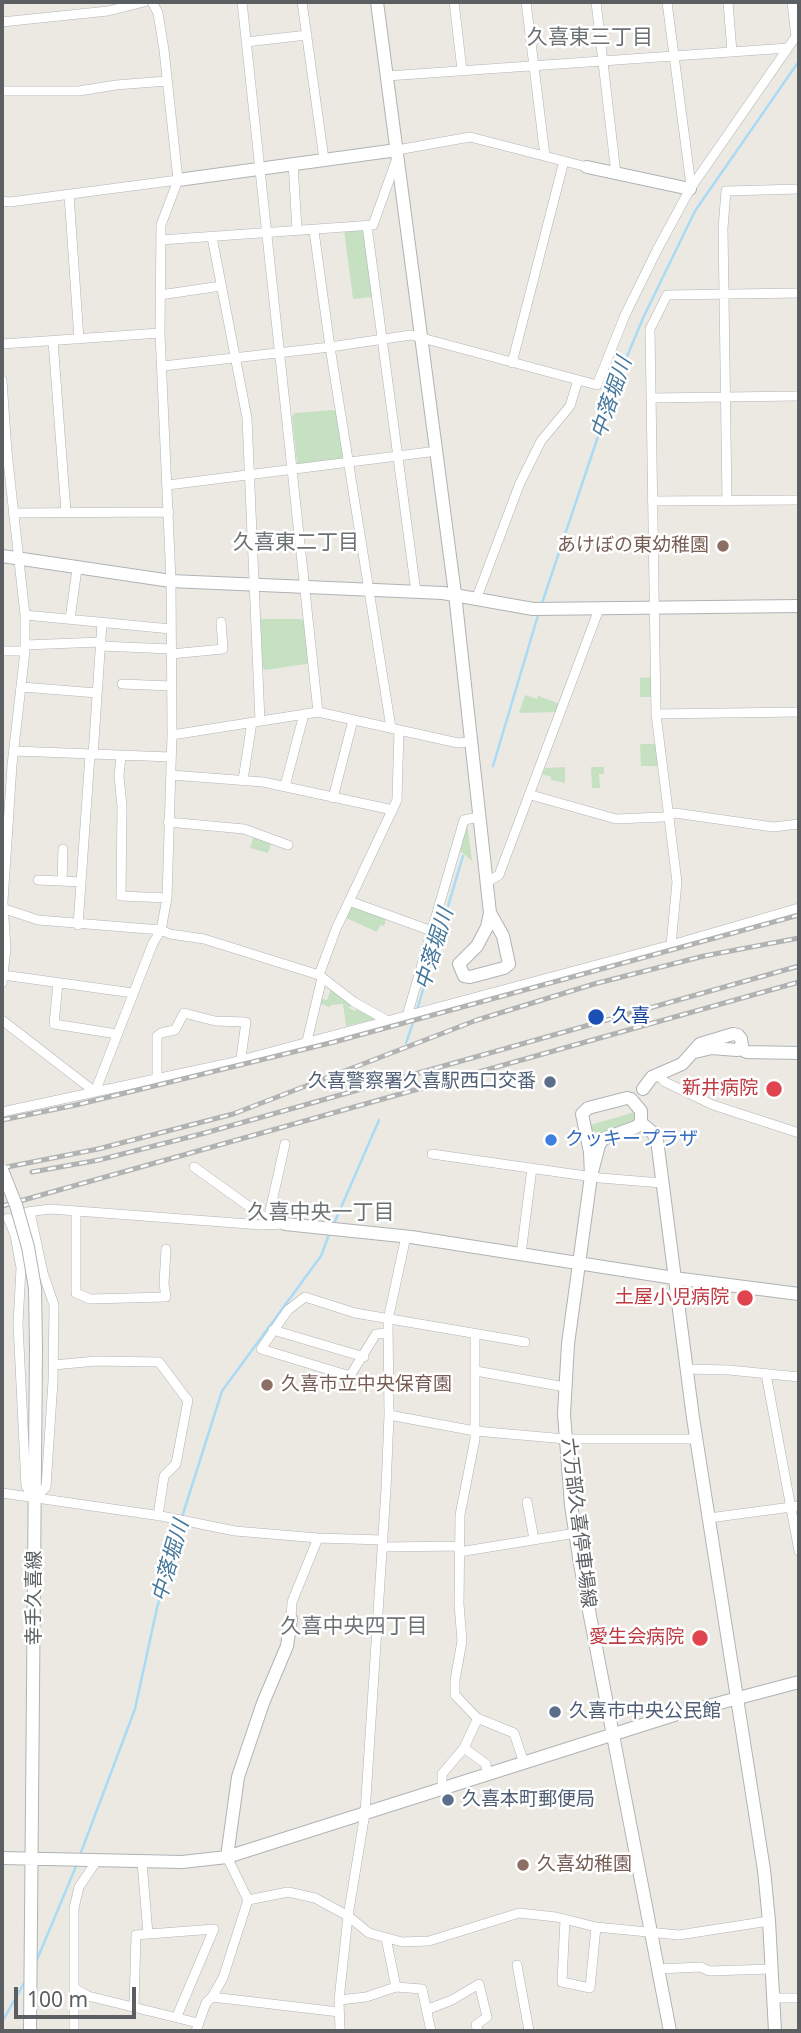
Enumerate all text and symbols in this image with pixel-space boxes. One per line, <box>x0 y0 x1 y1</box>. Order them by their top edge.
district label: 久喜東三丁目 <box>527 25 653 51</box>
water label: 中落堀川 <box>586 354 638 442</box>
district label: 久喜東二丁目 <box>233 530 359 556</box>
place label: あけぼの東幼稚園 <box>557 535 709 557</box>
marker: あけぼの東幼稚園 <box>715 538 731 554</box>
water label: 中落堀川 <box>411 905 459 993</box>
place label: 久喜 <box>612 1006 650 1028</box>
marker: 久喜 <box>586 1007 606 1027</box>
place label: 久喜警察署久喜駅西口交番 <box>308 1071 536 1093</box>
marker: 久喜警察署久喜駅西口交番 <box>542 1074 558 1090</box>
place label: 新井病院 <box>682 1078 758 1100</box>
marker: 新井病院 <box>764 1079 784 1099</box>
place label: クッキープラザ <box>565 1129 698 1151</box>
marker: クッキープラザ <box>543 1132 559 1148</box>
district label: 久喜中央一丁目 <box>248 1200 394 1226</box>
place label: 土屋小児病院 <box>615 1287 729 1309</box>
marker: 土屋小児病院 <box>735 1288 755 1308</box>
place label: 久喜市立中央保育園 <box>281 1374 452 1396</box>
marker: 久喜市立中央保育園 <box>259 1377 275 1393</box>
street label: 六万部久喜停車場線 <box>556 1437 600 1609</box>
water label: 中落堀川 <box>147 1517 195 1605</box>
street label: 幸手久喜線 <box>24 1551 46 1645</box>
district label: 久喜中央四丁目 <box>281 1614 427 1640</box>
place label: 愛生会病院 <box>589 1627 684 1649</box>
marker: 愛生会病院 <box>690 1628 710 1648</box>
place label: 久喜市中央公民館 <box>569 1701 721 1723</box>
marker: 久喜市中央公民館 <box>547 1704 563 1720</box>
place label: 久喜本町郵便局 <box>462 1789 595 1811</box>
marker: 久喜本町郵便局 <box>440 1792 456 1808</box>
place label: 久喜幼稚園 <box>537 1854 632 1876</box>
marker: 久喜幼稚園 <box>515 1857 531 1873</box>
scale bar <box>18 1974 140 2018</box>
text: 100 m <box>27 1985 88 2013</box>

